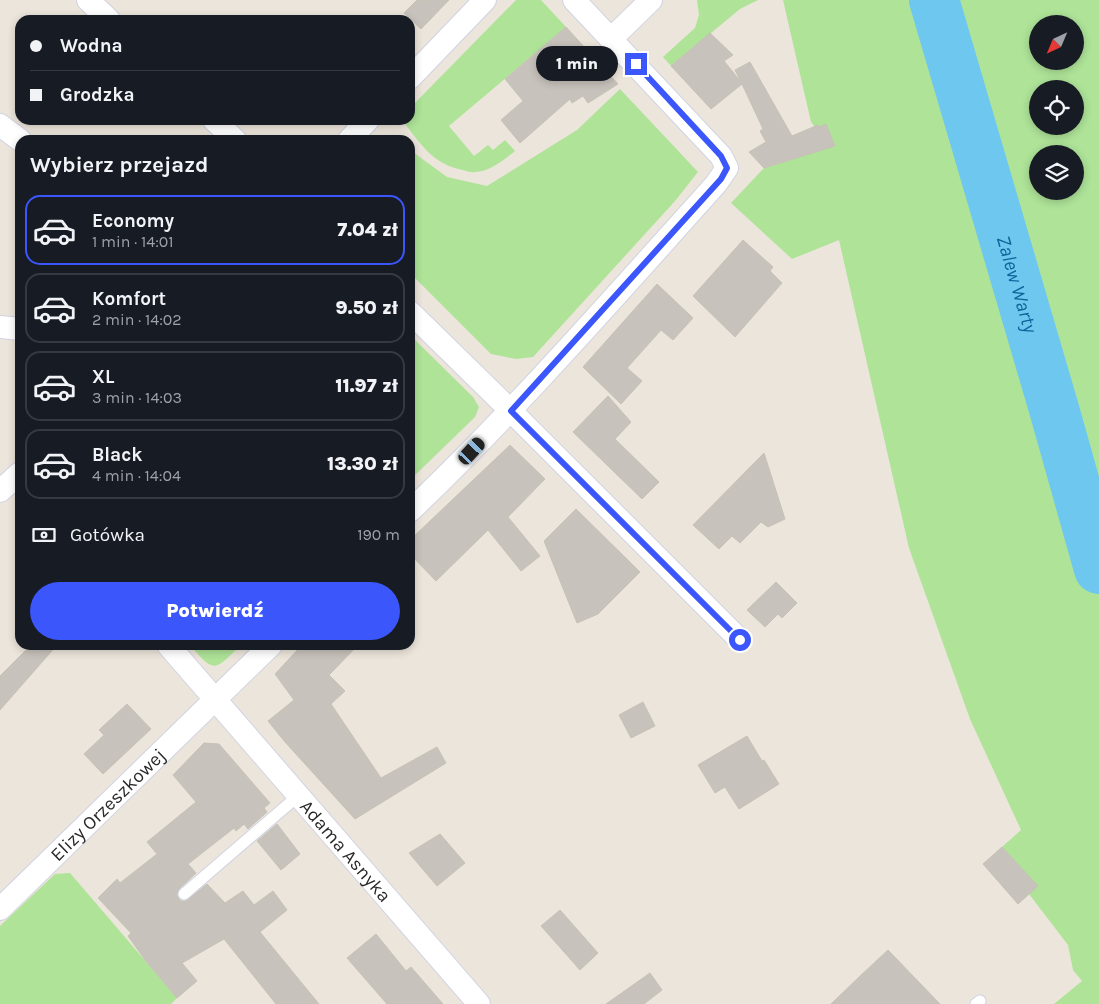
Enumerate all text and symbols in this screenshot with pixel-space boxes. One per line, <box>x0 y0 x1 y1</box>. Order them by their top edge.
north arrow <box>1029 15 1084 70</box>
map controls <box>1029 15 1084 200</box>
text: Wodna <box>60 35 123 57</box>
callout: 1 min <box>536 46 618 82</box>
route end <box>625 53 647 75</box>
text: 1 min <box>556 54 598 73</box>
button: locate <box>1029 80 1084 135</box>
text: Grodzka <box>60 84 135 106</box>
button: layers <box>1029 145 1084 200</box>
text: Wybierz przejazd <box>30 152 209 178</box>
icon: car <box>32 208 77 253</box>
text: Economy <box>92 210 174 232</box>
text: 7.04 zł <box>337 219 398 241</box>
text: 1 min · 14:01 <box>92 232 174 251</box>
water label: Zalew Warty <box>992 233 1042 337</box>
icon: car <box>32 286 77 331</box>
text: Komfort <box>92 288 166 310</box>
text: 9.50 zł <box>336 297 398 319</box>
text: 2 min · 14:02 <box>92 310 182 329</box>
icon: car <box>32 364 77 409</box>
text: XL <box>92 366 114 388</box>
text: 11.97 zł <box>335 375 398 397</box>
text: 3 min · 14:03 <box>92 388 182 407</box>
car <box>456 435 487 467</box>
icon: car <box>32 442 77 487</box>
text: Black <box>92 444 143 466</box>
text: 13.30 zł <box>327 453 398 475</box>
text: 4 min · 14:04 <box>92 466 181 485</box>
icon: cash <box>30 521 58 549</box>
text: Gotówka <box>70 524 145 546</box>
text: 190 m <box>357 525 400 544</box>
button: Potwierdź <box>30 582 400 640</box>
route start <box>729 629 751 651</box>
street label: Elizy Orzeszkowej <box>46 744 170 866</box>
street label: Adama Asnyka <box>295 796 396 907</box>

